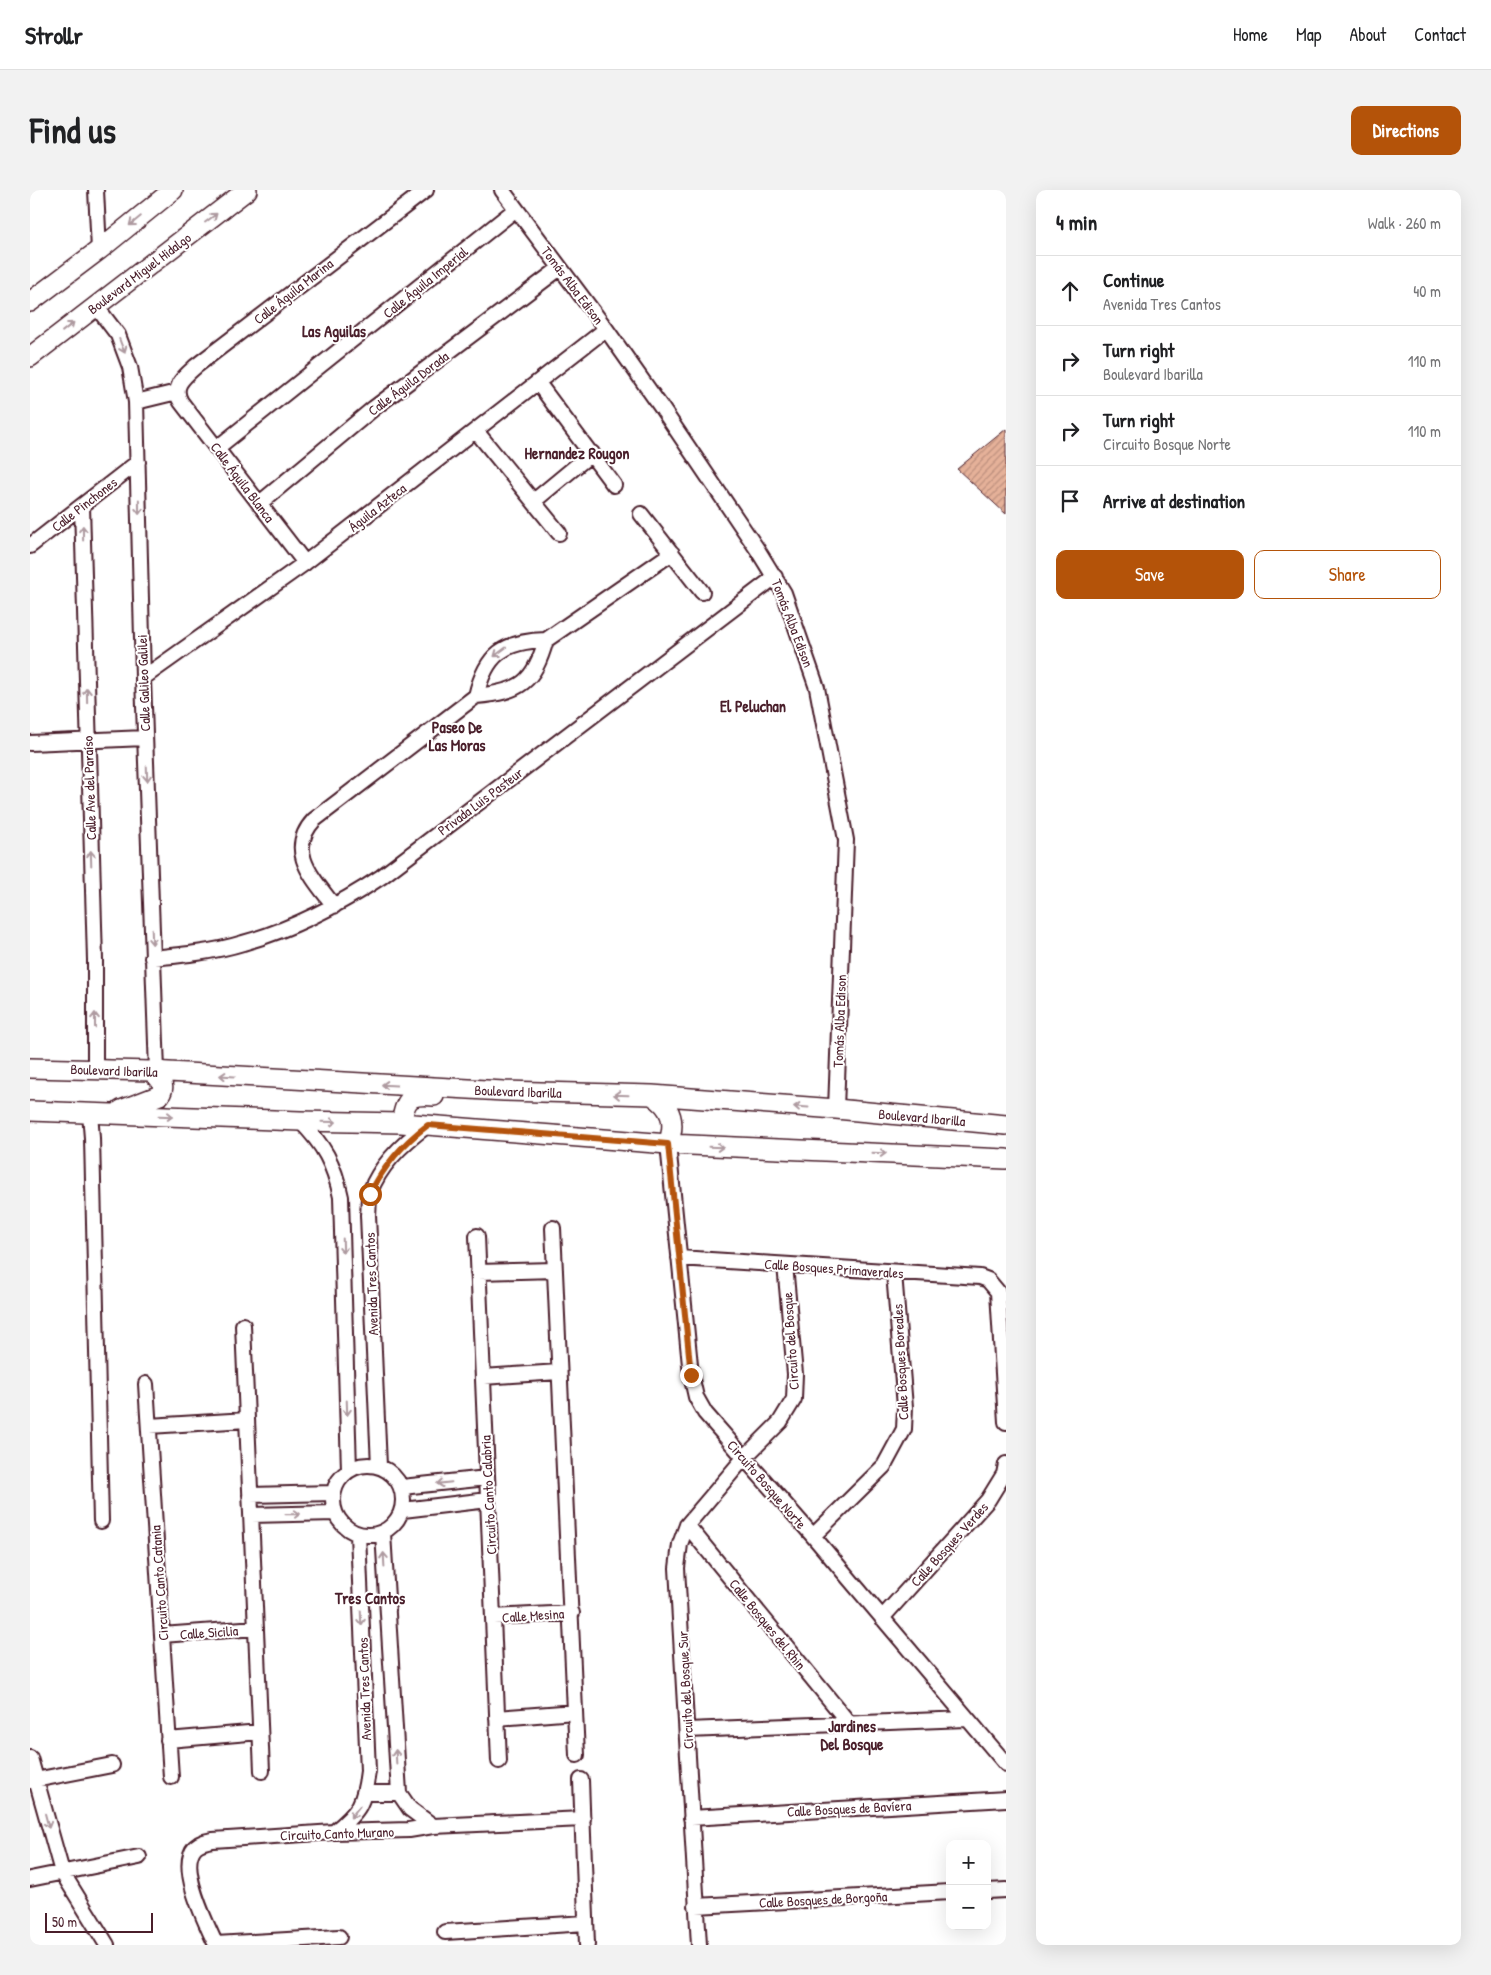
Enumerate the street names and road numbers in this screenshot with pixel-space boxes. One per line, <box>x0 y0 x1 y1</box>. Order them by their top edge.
street label: Boulevard Miguel Hidalgo <box>83 228 195 319</box>
street label: Calle Águila Imperial <box>378 242 472 323</box>
street label: Tomás Alba Edison <box>537 242 609 328</box>
street label: Calle Águila Marina <box>249 254 338 329</box>
street label: Calle Águila Dorada <box>364 346 453 420</box>
street label: Calle Águila Blanca <box>206 438 280 527</box>
street label: Calle Pinchones <box>47 472 121 536</box>
street label: Águila Azteca <box>344 478 411 536</box>
street label: Tomás Alba Edison <box>767 576 819 670</box>
street label: Calle Galileo Galilei <box>132 634 154 732</box>
street label: Calle Ave del Paraíso <box>78 735 100 841</box>
street label: Privada Luis Pasteur <box>434 762 527 839</box>
street label: Tomás Alba Edison <box>828 974 850 1068</box>
street label: Boulevard Ibarilla <box>70 1059 159 1081</box>
street label: Boulevard Ibarilla <box>474 1080 563 1102</box>
street label: Boulevard Ibarilla <box>878 1104 967 1130</box>
street label: Avenida Tres Cantos <box>360 1232 382 1336</box>
street label: Calle Bosques Primaverales <box>764 1254 904 1283</box>
street label: Circuito del Bosque <box>777 1291 804 1390</box>
street label: Calle Bosques Boreales <box>887 1303 914 1421</box>
street label: Circuito Canto Calabria <box>475 1434 501 1555</box>
street label: Circuito Bosque Norte <box>722 1436 811 1533</box>
street label: Calle Bosques Verdes <box>906 1498 993 1591</box>
street label: Circuito Canto Catania <box>145 1524 173 1641</box>
street label: Calle Bosques del Rhin <box>725 1574 811 1674</box>
street label: Calle Mesina <box>501 1603 565 1627</box>
street label: Calle Sicilia <box>179 1620 239 1644</box>
street label: Circuito del Bosque Sur <box>672 1630 699 1750</box>
street label: Avenida Tres Cantos <box>353 1637 375 1741</box>
street label: Calle Bosques de Bavíera <box>786 1795 912 1822</box>
street label: Circuito Canto Murano <box>280 1822 395 1844</box>
street label: Calle Bosques de Borgoña <box>758 1886 888 1913</box>

